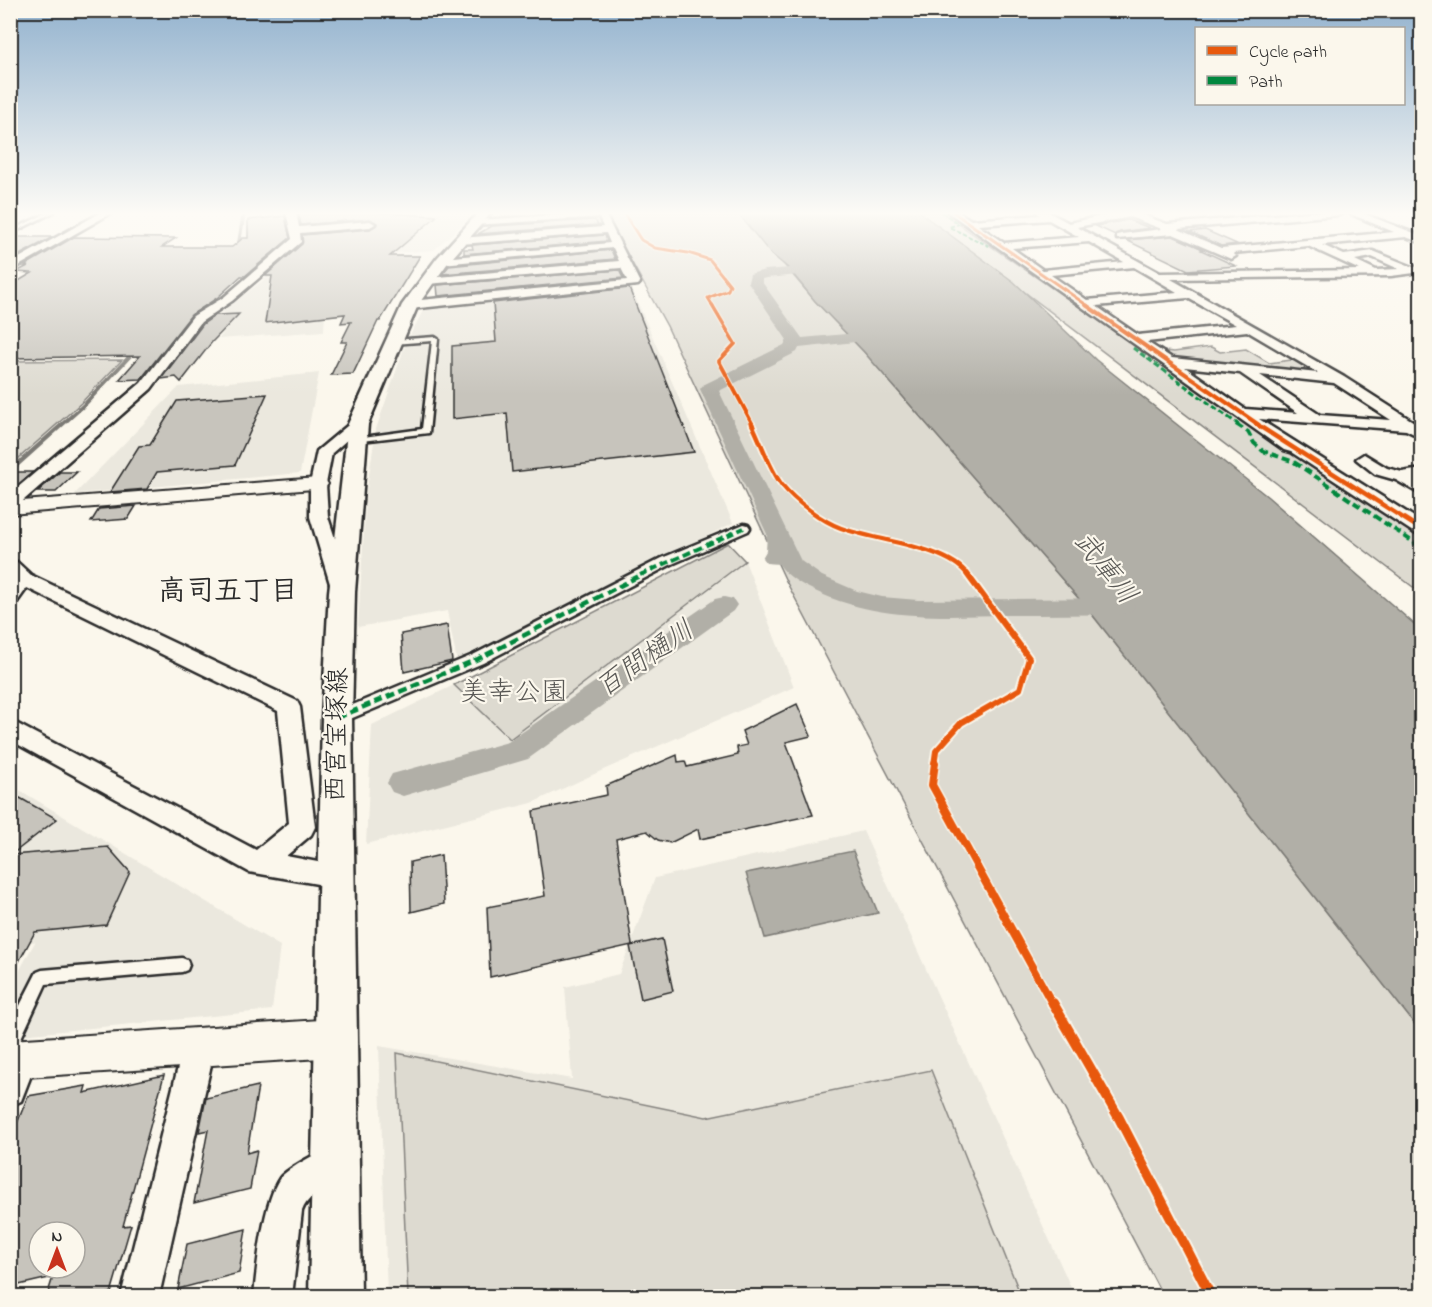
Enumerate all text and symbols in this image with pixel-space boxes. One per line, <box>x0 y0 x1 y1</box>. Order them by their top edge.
legend <box>1195 27 1405 105</box>
text: Cycle path <box>1249 40 1327 66</box>
text: Path <box>1249 70 1283 96</box>
water label: 武庫川 <box>1062 523 1146 615</box>
district label: 高司五丁目 <box>158 572 298 613</box>
water label: 百間樋川 <box>588 611 704 709</box>
street label: 西宮宝塚線 <box>317 667 359 803</box>
park label: 美幸公園 <box>460 674 568 713</box>
north arrow <box>27 1220 87 1280</box>
text: N <box>52 1225 63 1249</box>

